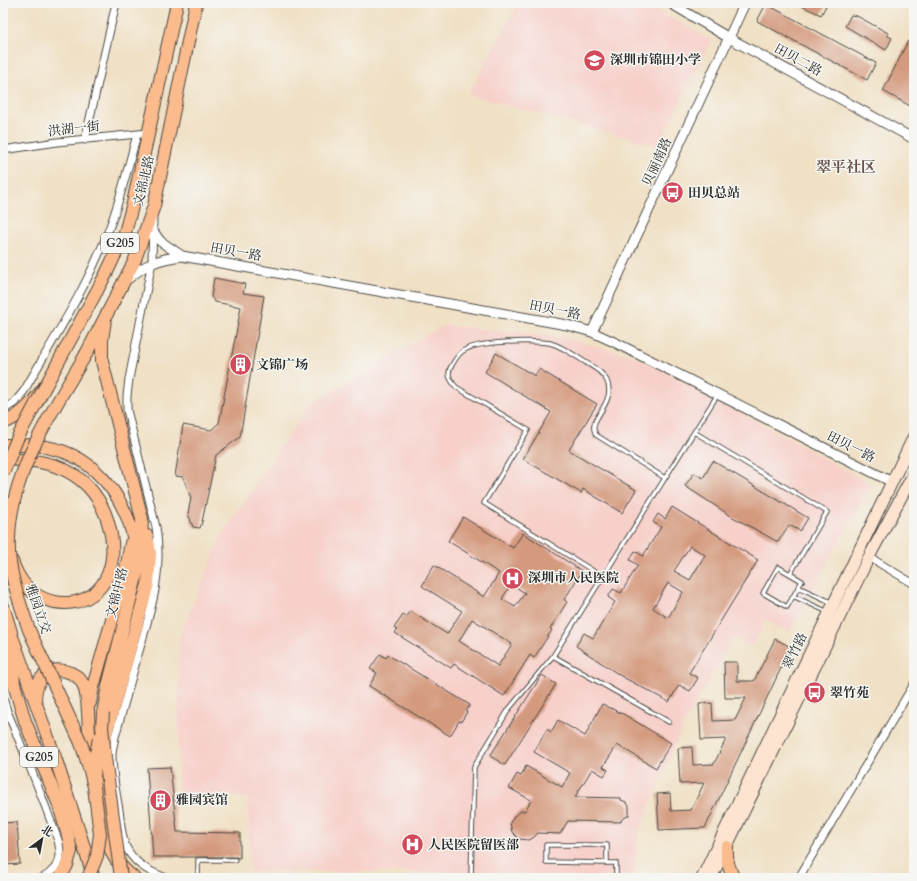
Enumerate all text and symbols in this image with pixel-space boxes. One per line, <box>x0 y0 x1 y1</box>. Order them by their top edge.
street label: 田贝二路 <box>771 40 825 80</box>
school or university icon: 深圳市锦田小学 <box>581 47 607 73</box>
place label: 深圳市锦田小学 <box>610 51 701 69</box>
street label: 洪湖一街 <box>47 117 101 141</box>
street label: 贝丽南路 <box>638 135 676 189</box>
street label: 文锦北路 <box>129 154 159 208</box>
district label: 翠平社区 <box>816 157 876 177</box>
bus stop icon: 田贝总站 <box>659 180 685 206</box>
place label: 田贝总站 <box>688 184 740 202</box>
road number: G205 <box>101 233 139 253</box>
street label: 田贝一路 <box>209 239 263 265</box>
street label: 田贝一路 <box>528 296 582 324</box>
building icon: 文锦广场 <box>228 352 254 378</box>
place label: 文锦广场 <box>256 356 308 374</box>
street label: 田贝一路 <box>824 427 878 467</box>
hospital icon: 深圳市人民医院 <box>499 565 525 591</box>
street label: 文锦中路 <box>102 566 132 620</box>
place label: 深圳市人民医院 <box>528 569 619 587</box>
street label: 雅园立交 <box>21 581 55 637</box>
street label: 翠竹路 <box>778 630 812 672</box>
bus stop icon: 翠竹苑 <box>801 680 827 706</box>
place label: 翠竹苑 <box>830 684 869 702</box>
road number: G205 <box>20 747 58 767</box>
building icon: 雅园宾馆 <box>148 787 174 813</box>
place label: 雅园宾馆 <box>176 791 228 809</box>
north arrow <box>22 819 62 859</box>
text: 北 <box>38 822 56 840</box>
hospital icon: 人民医院留医部 <box>399 832 425 858</box>
place label: 人民医院留医部 <box>428 836 519 854</box>

